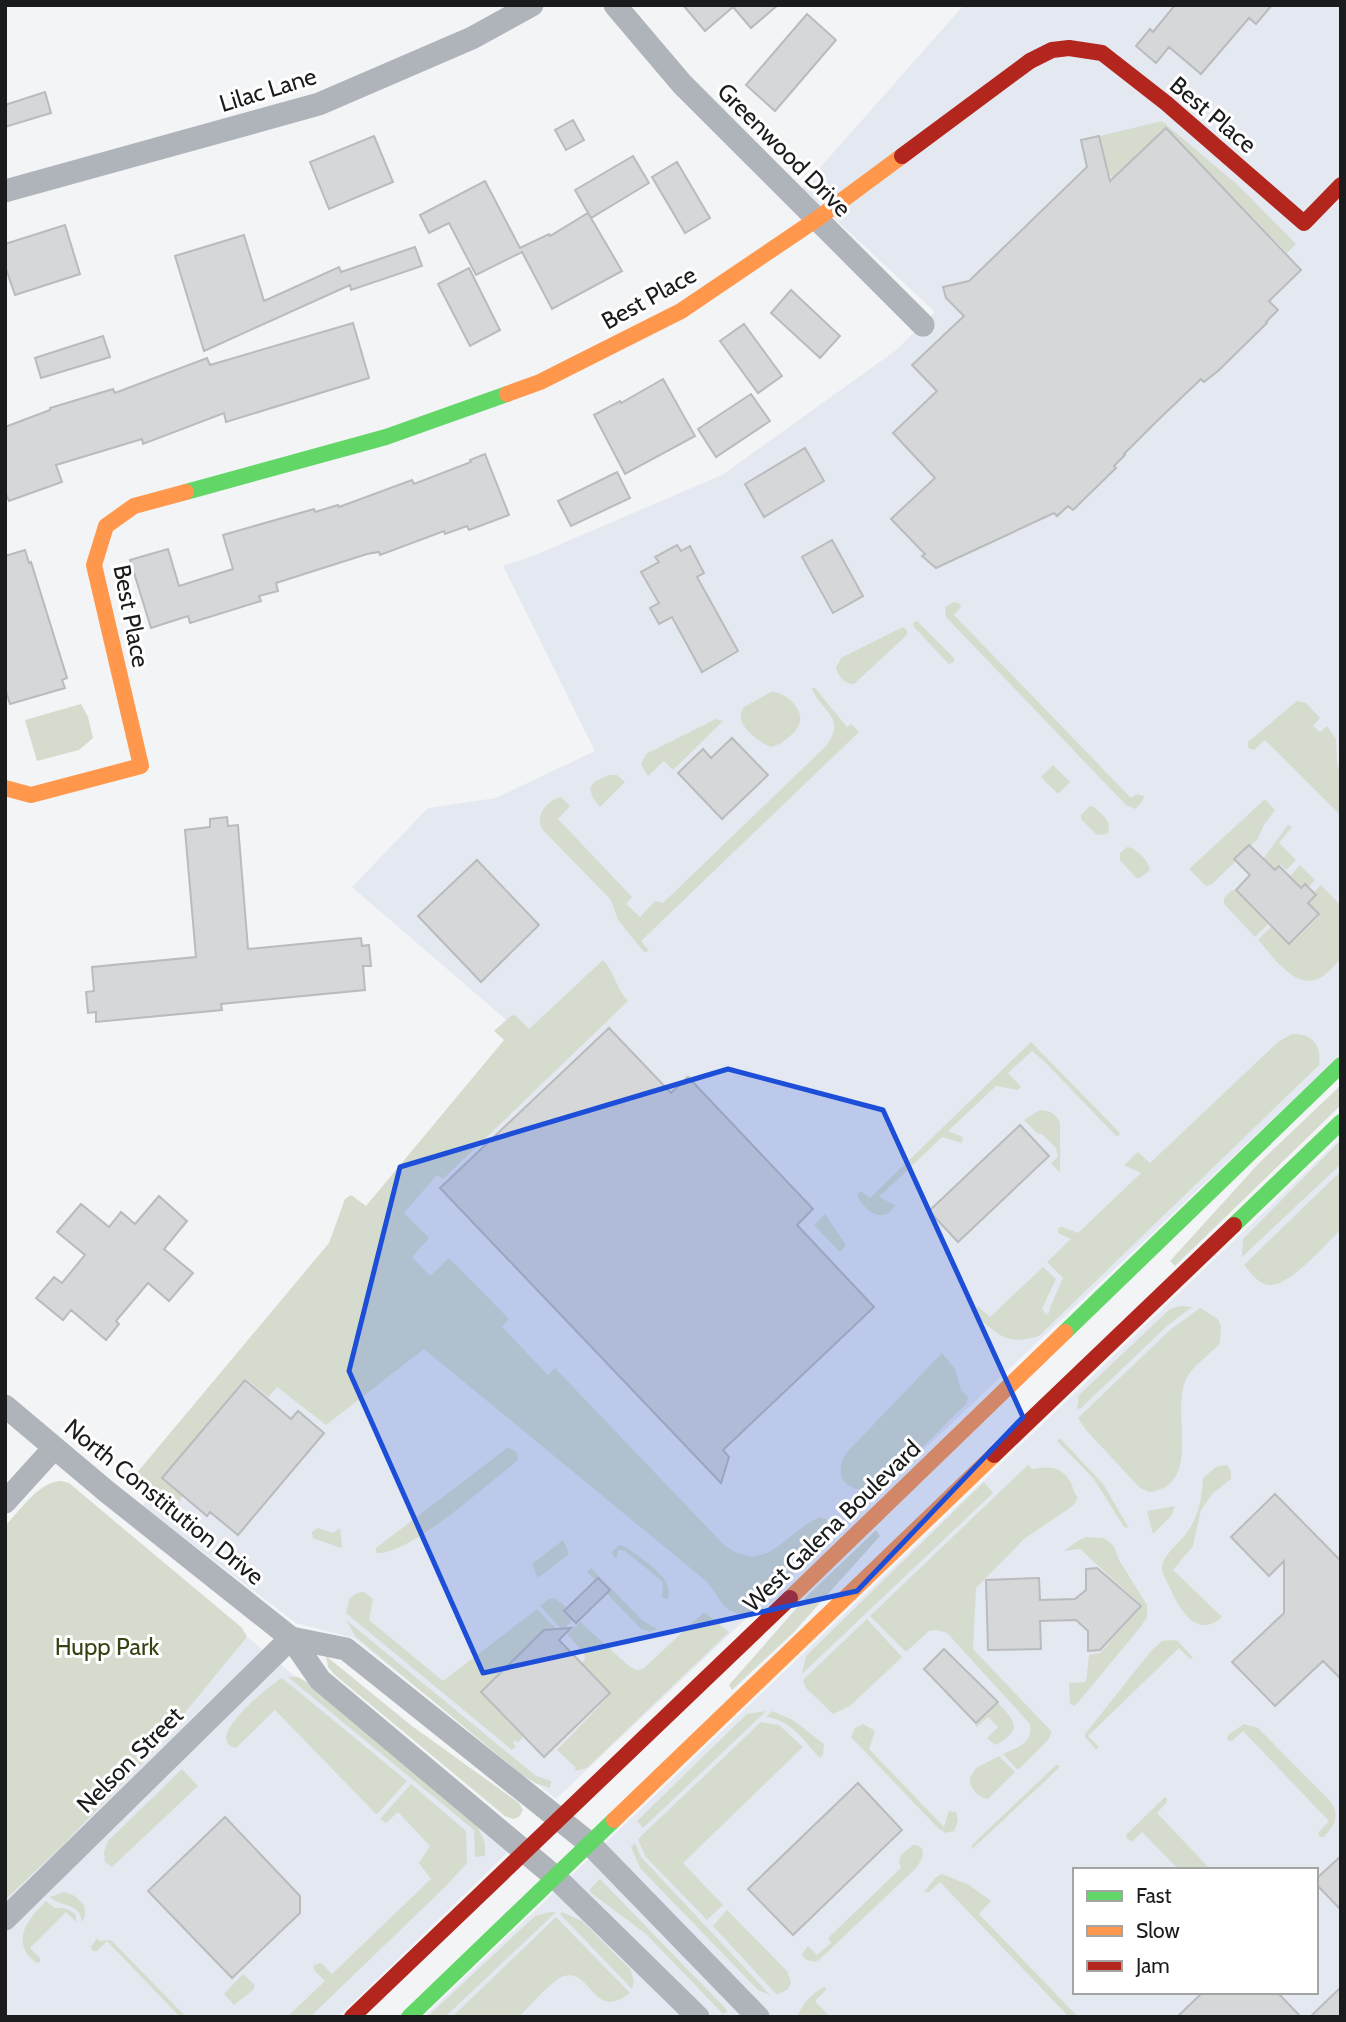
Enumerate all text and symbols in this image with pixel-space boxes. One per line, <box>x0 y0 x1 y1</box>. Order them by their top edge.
street label: Lilac Lane <box>216 61 320 118</box>
street label: Best Place <box>1164 70 1262 159</box>
street label: Greenwood Drive <box>711 77 857 223</box>
street label: Best Place <box>596 260 701 335</box>
street label: Best Place <box>107 562 156 670</box>
street label: North Constitution Drive <box>59 1412 270 1591</box>
street label: West Galena Boulevard <box>737 1434 926 1618</box>
park label: Hupp Park <box>55 1632 160 1661</box>
street label: Nelson Street <box>71 1701 189 1819</box>
legend <box>1073 1868 1318 1994</box>
text: Fast <box>1136 1883 1172 1908</box>
text: Slow <box>1136 1918 1180 1943</box>
text: Jam <box>1135 1953 1170 1978</box>

